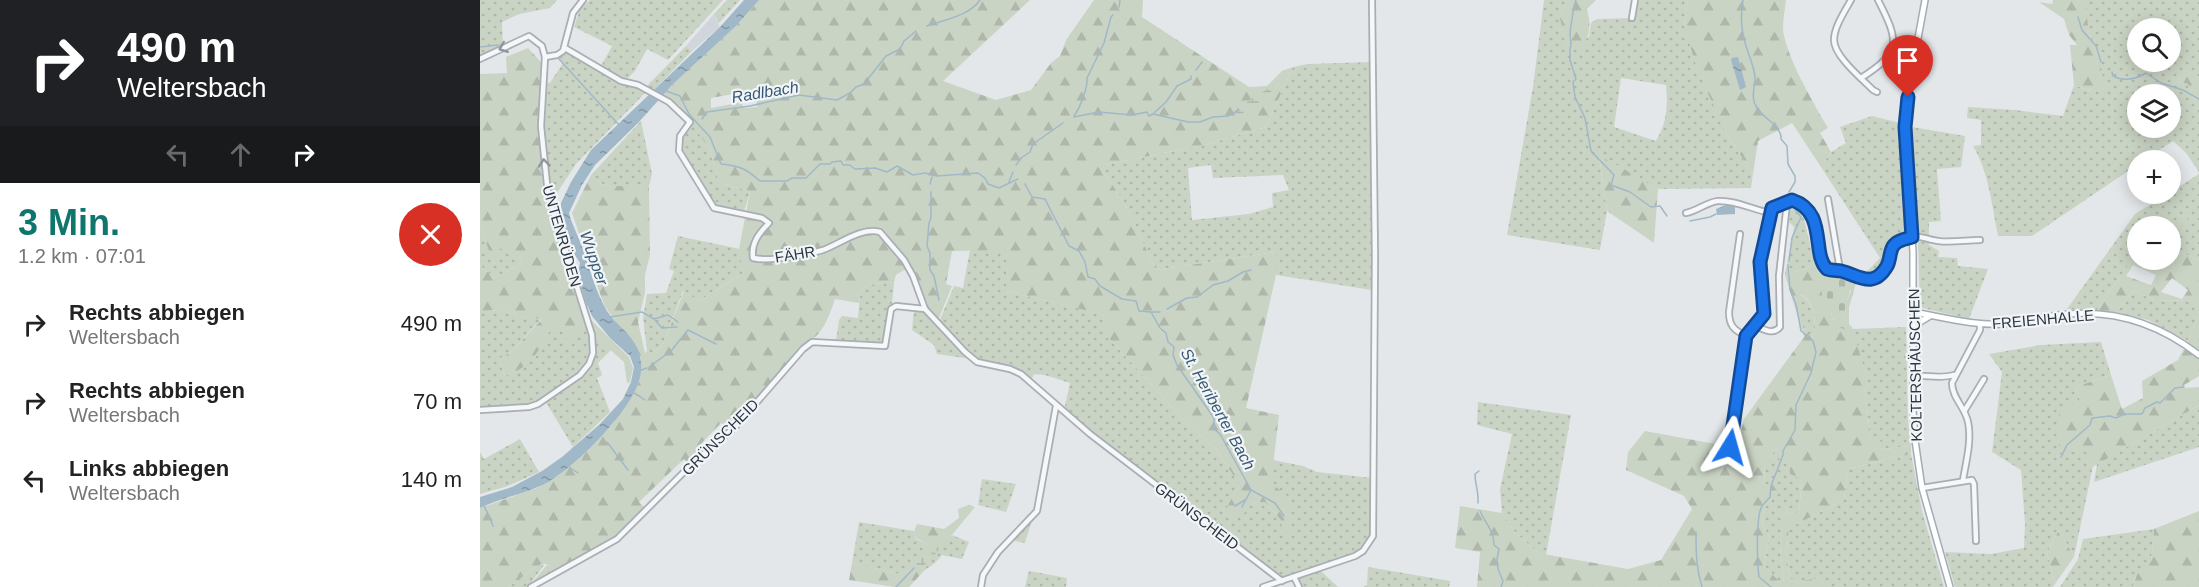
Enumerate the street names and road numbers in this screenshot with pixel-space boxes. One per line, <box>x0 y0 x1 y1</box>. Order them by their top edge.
street label: UNTENRÜDEN <box>539 183 585 289</box>
street label: FÄHR <box>773 242 817 266</box>
street label: KOLTERSHÄUSCHEN <box>1905 288 1925 442</box>
street label: FREIENHALLE <box>1991 306 2095 332</box>
street label: GRÜNSCHEID <box>678 395 762 479</box>
street label: GRÜNSCHEID <box>1152 479 1243 553</box>

